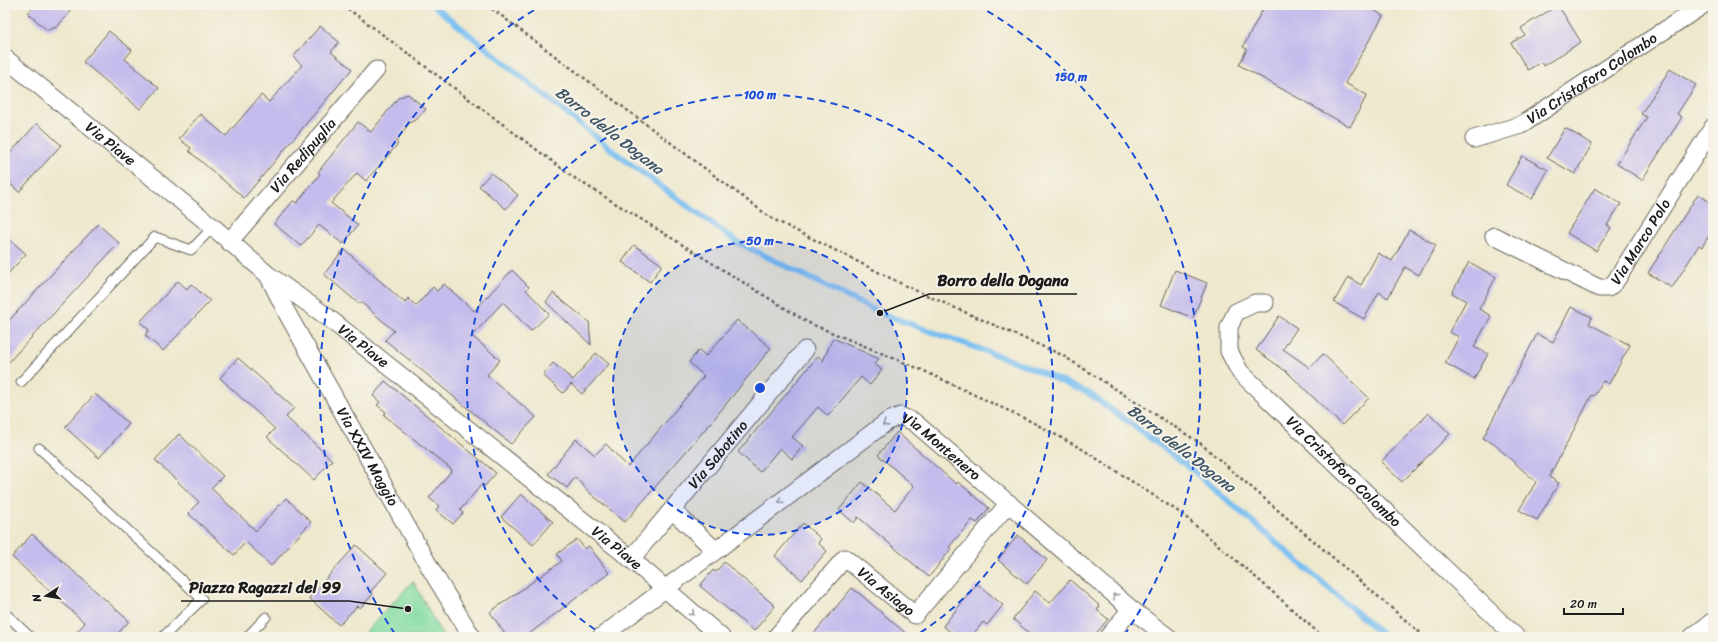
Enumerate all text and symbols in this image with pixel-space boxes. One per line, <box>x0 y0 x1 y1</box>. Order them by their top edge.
street label: Via Cristoforo Colombo <box>1521 25 1663 131</box>
text: 150 m <box>1055 66 1088 88</box>
water label: Borro della Dogana <box>549 78 672 184</box>
text: 100 m <box>744 84 777 106</box>
street label: Via Redipuglia <box>263 111 343 199</box>
street label: Via Piave <box>79 115 142 173</box>
street label: Via Marco Polo <box>1603 193 1678 290</box>
text: 50 m <box>746 230 774 252</box>
callout: Borro della Dogana <box>929 266 1077 294</box>
text: Borro della Dogana <box>937 266 1069 295</box>
street label: Via Piave <box>332 317 395 375</box>
centre of rings <box>753 381 767 395</box>
water label: Borro della Dogana <box>1121 396 1244 502</box>
street label: Via XXIV Maggio <box>329 402 406 512</box>
street label: Via Montenero <box>898 405 987 488</box>
street label: Via Cristoforo Colombo <box>1280 409 1408 534</box>
street label: Via Sabotino <box>681 414 755 495</box>
one-way arrow <box>882 419 889 426</box>
one-way arrow <box>778 496 785 503</box>
street label: Via Piave <box>585 519 649 577</box>
street label: Via Asiago <box>852 560 921 623</box>
callout: Piazza Ragazzi del 99 <box>181 573 349 601</box>
text: Piazza Ragazzi del 99 <box>189 573 341 602</box>
north arrow <box>26 576 66 616</box>
scale bar <box>1564 590 1623 616</box>
text: N <box>27 592 47 605</box>
one-way arrow <box>1113 593 1120 600</box>
text: 20 m <box>1570 593 1597 615</box>
one-way arrow <box>687 608 695 615</box>

